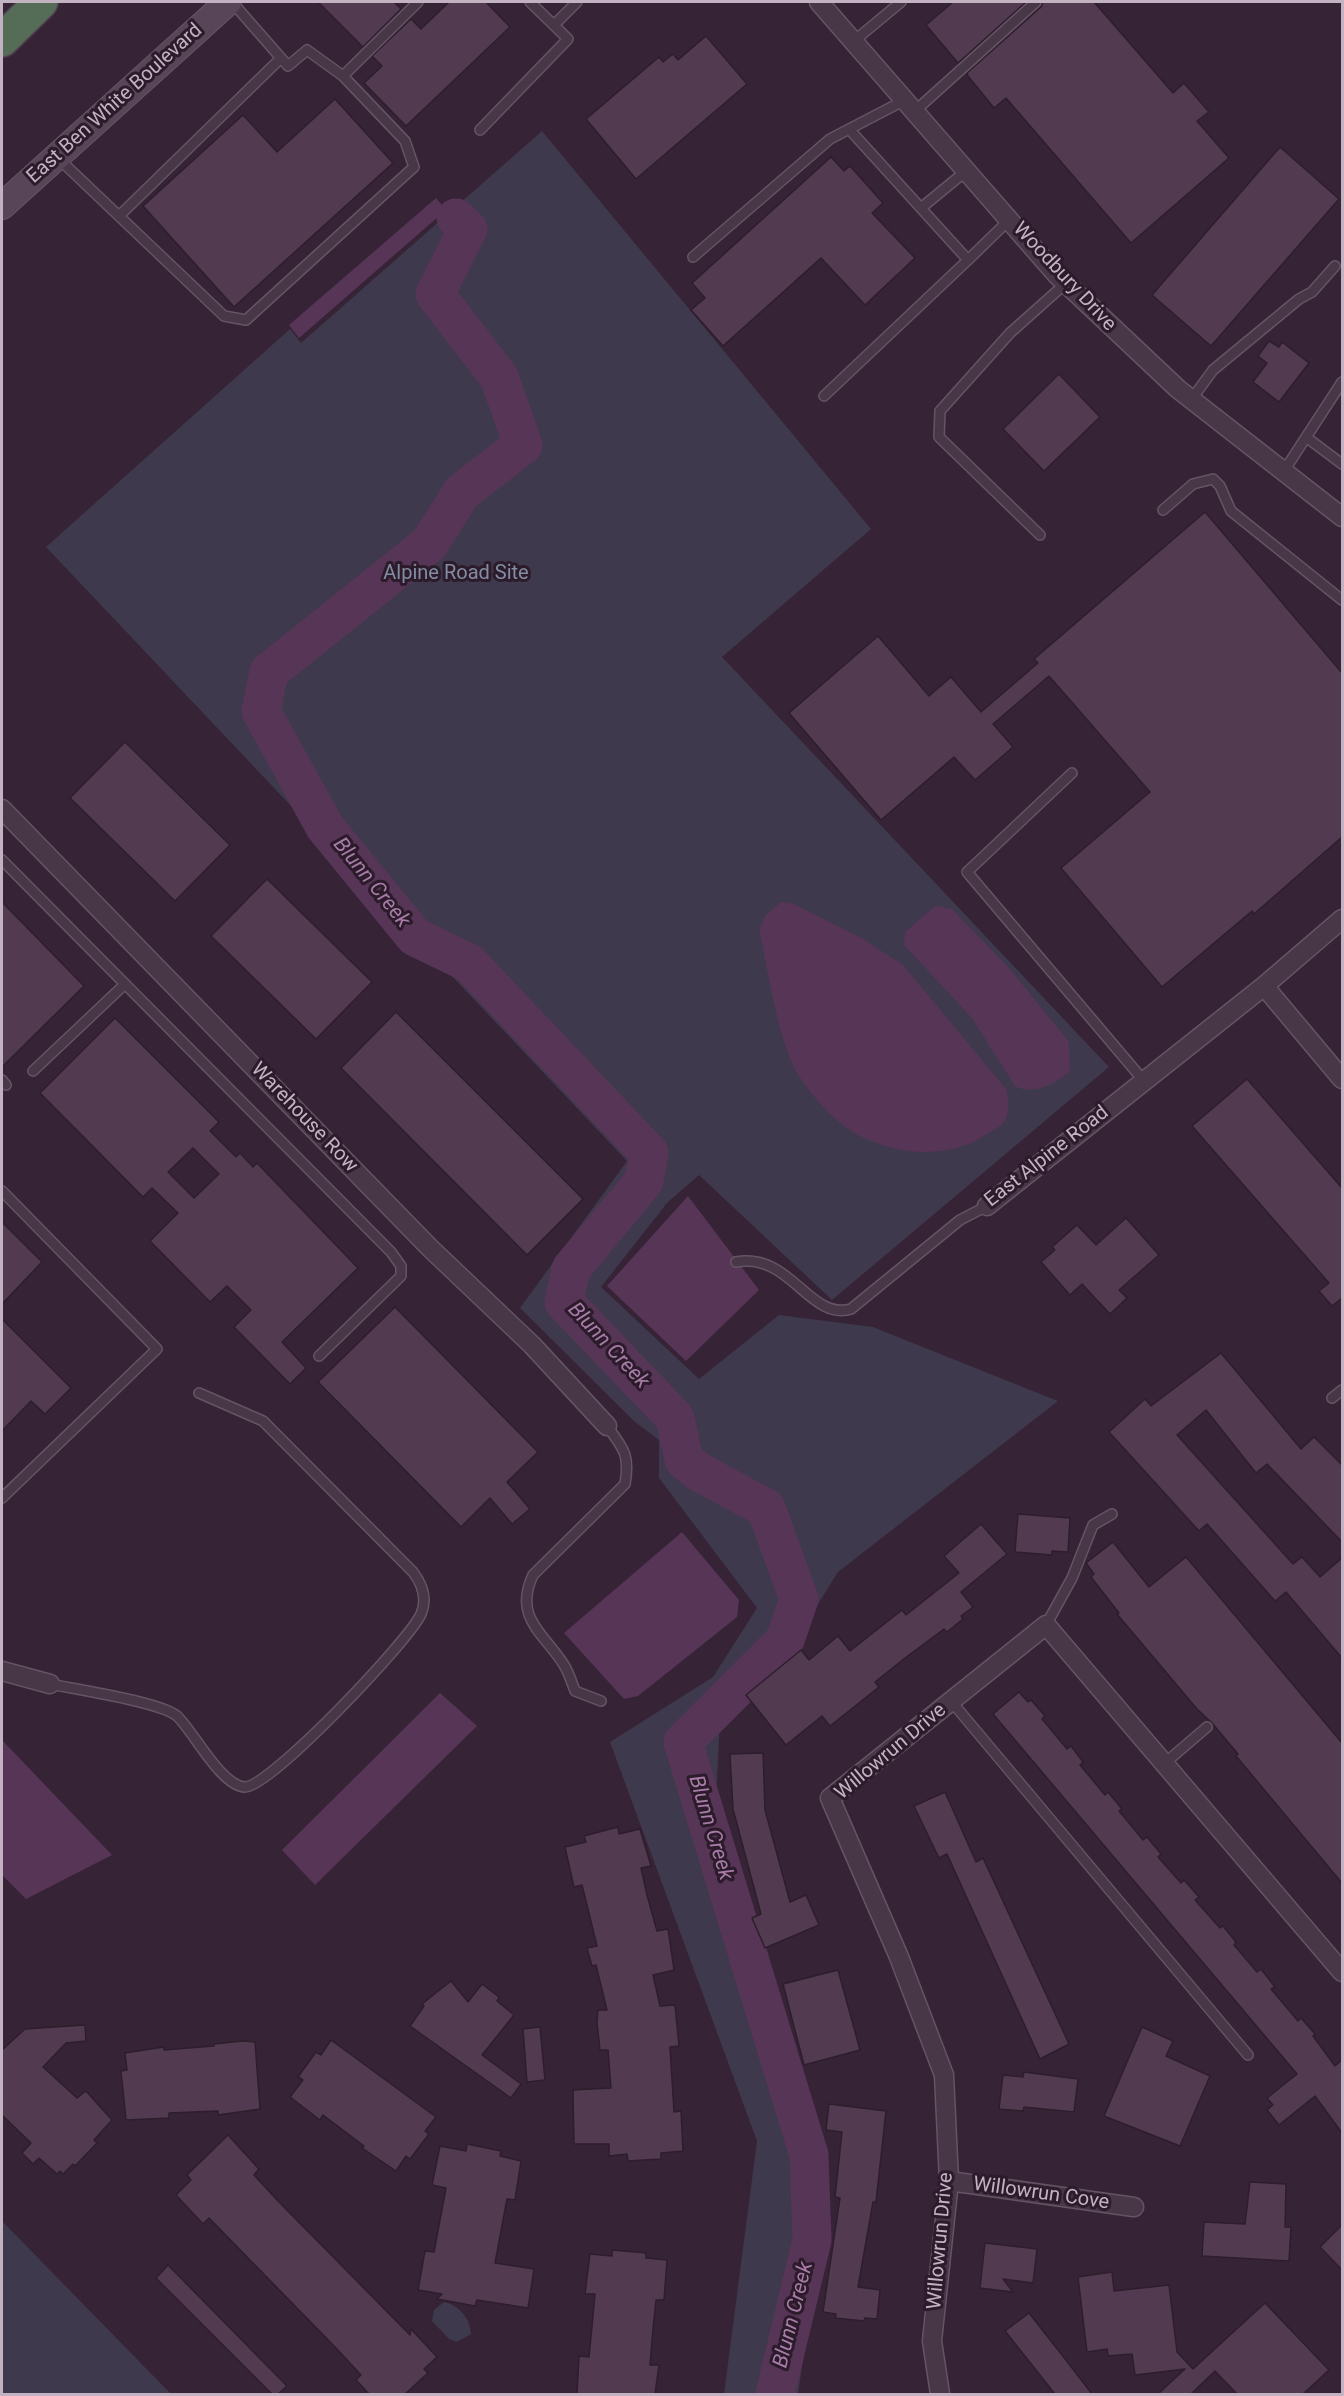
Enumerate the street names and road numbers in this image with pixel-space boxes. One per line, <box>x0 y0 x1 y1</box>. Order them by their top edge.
street label: East Ben White Boulevard <box>22 19 208 189</box>
street label: Woodbury Drive <box>1007 218 1121 336</box>
street label: Warehouse Row <box>245 1058 363 1178</box>
street label: East Alpine Road <box>980 1101 1114 1213</box>
street label: Willowrun Drive <box>831 1699 951 1805</box>
street label: Willowrun Drive <box>923 2171 959 2311</box>
street label: Willowrun Cove <box>971 2173 1111 2215</box>

